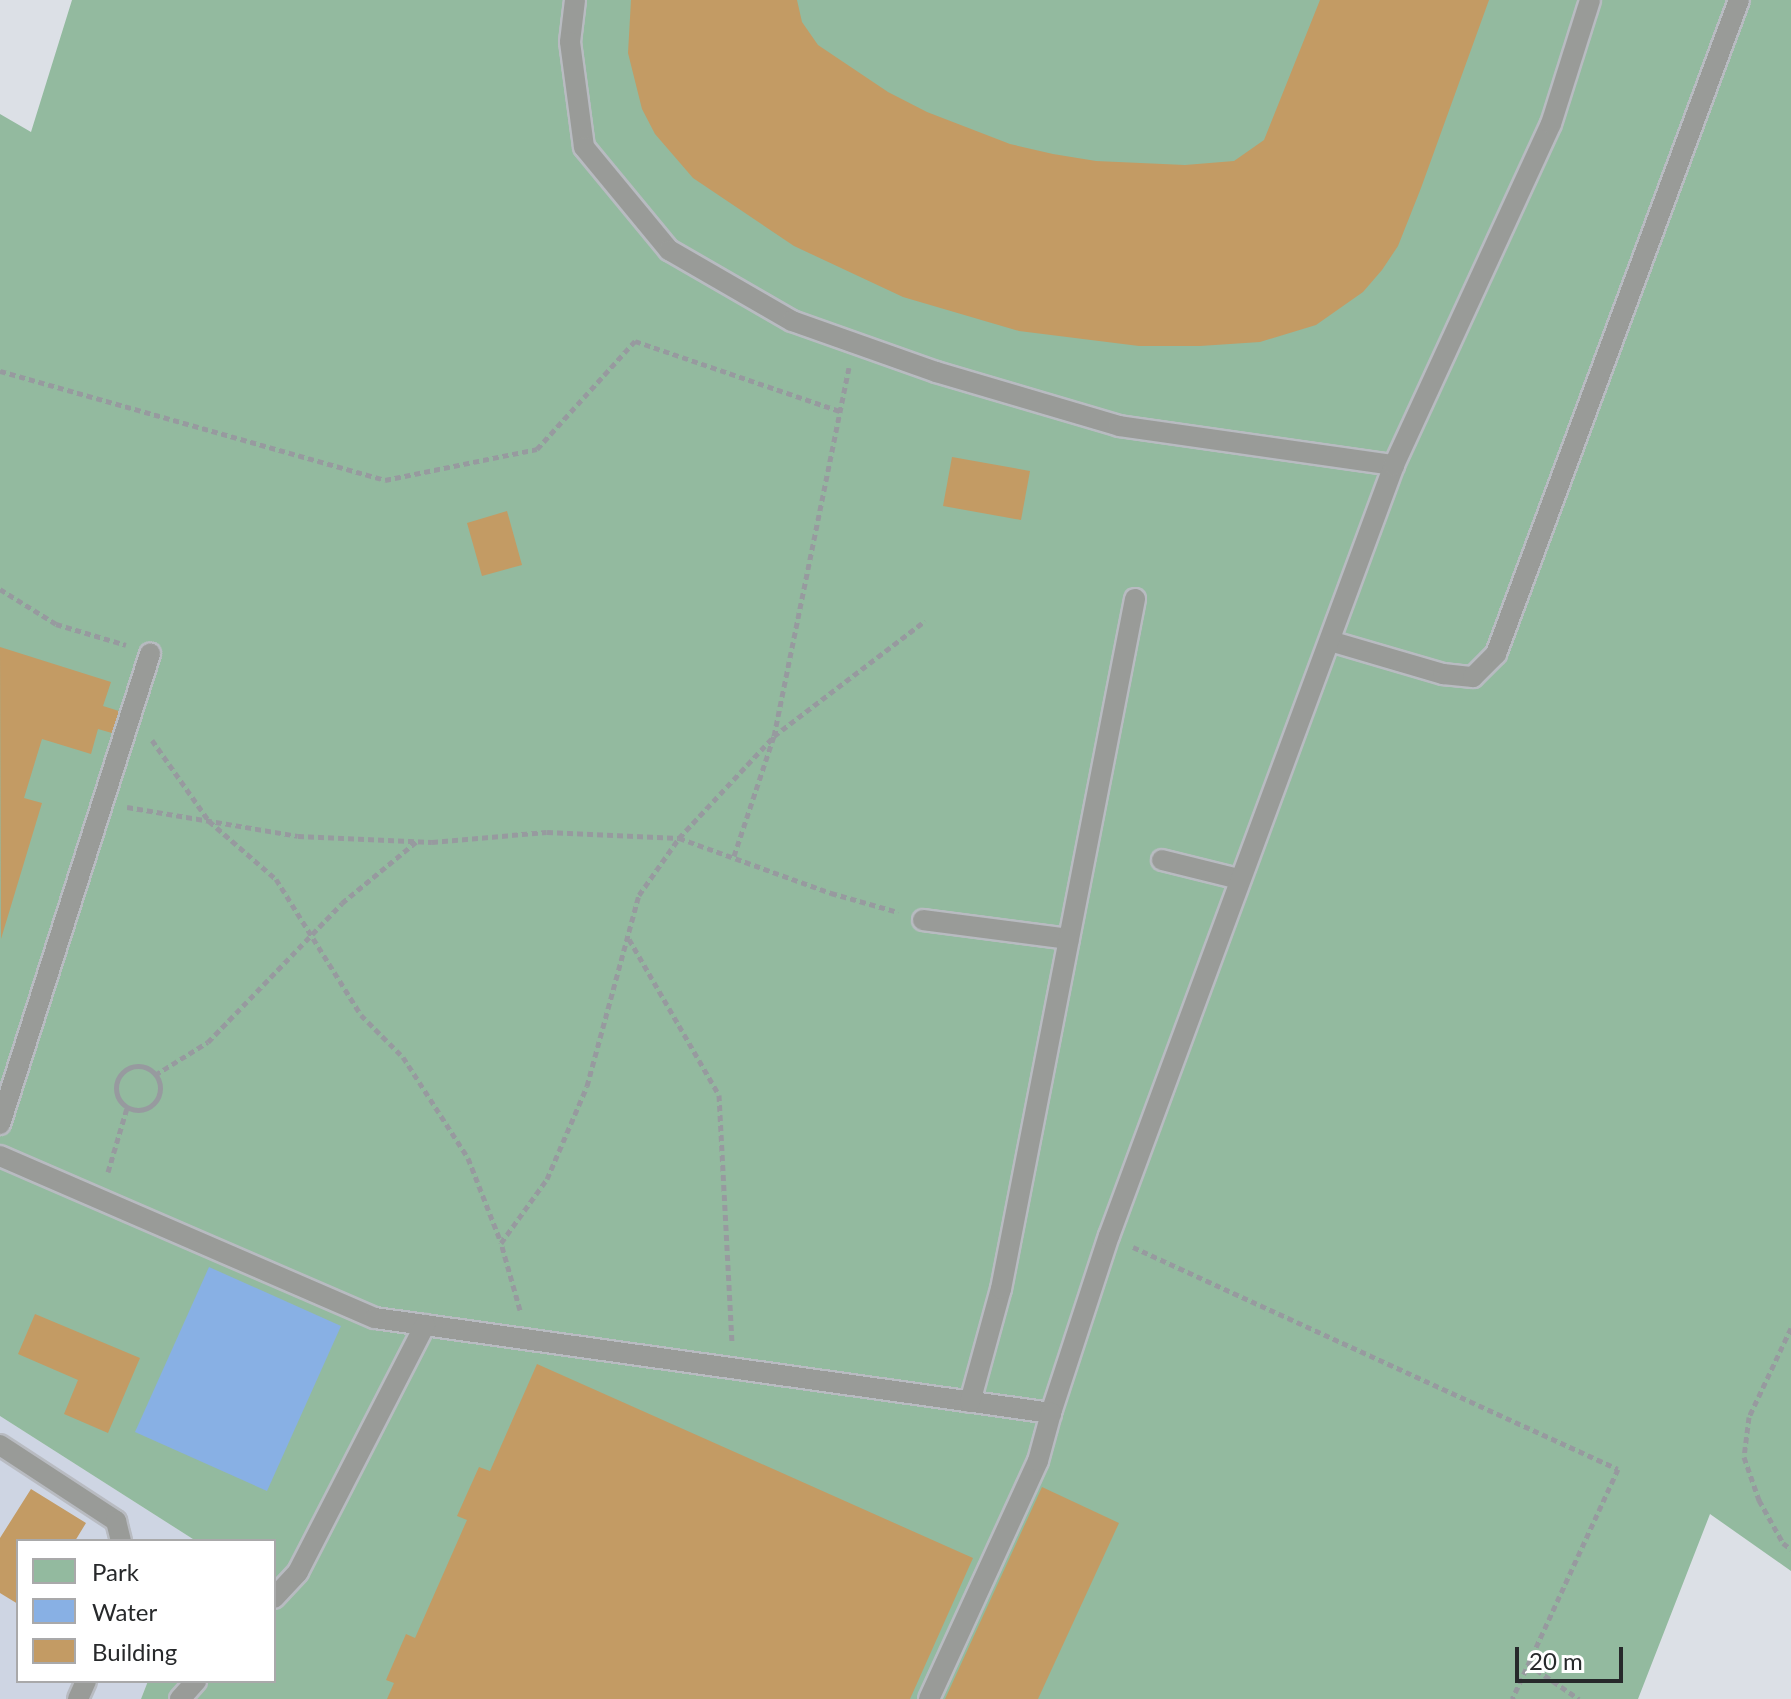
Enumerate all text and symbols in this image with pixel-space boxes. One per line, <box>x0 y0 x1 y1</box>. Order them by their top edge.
legend <box>16 1539 276 1683</box>
text: Park <box>92 1557 139 1586</box>
text: Water <box>92 1597 157 1626</box>
scale bar <box>1519 1631 1627 1681</box>
text: Building <box>92 1637 177 1666</box>
text: 20 m <box>1529 1646 1583 1675</box>

